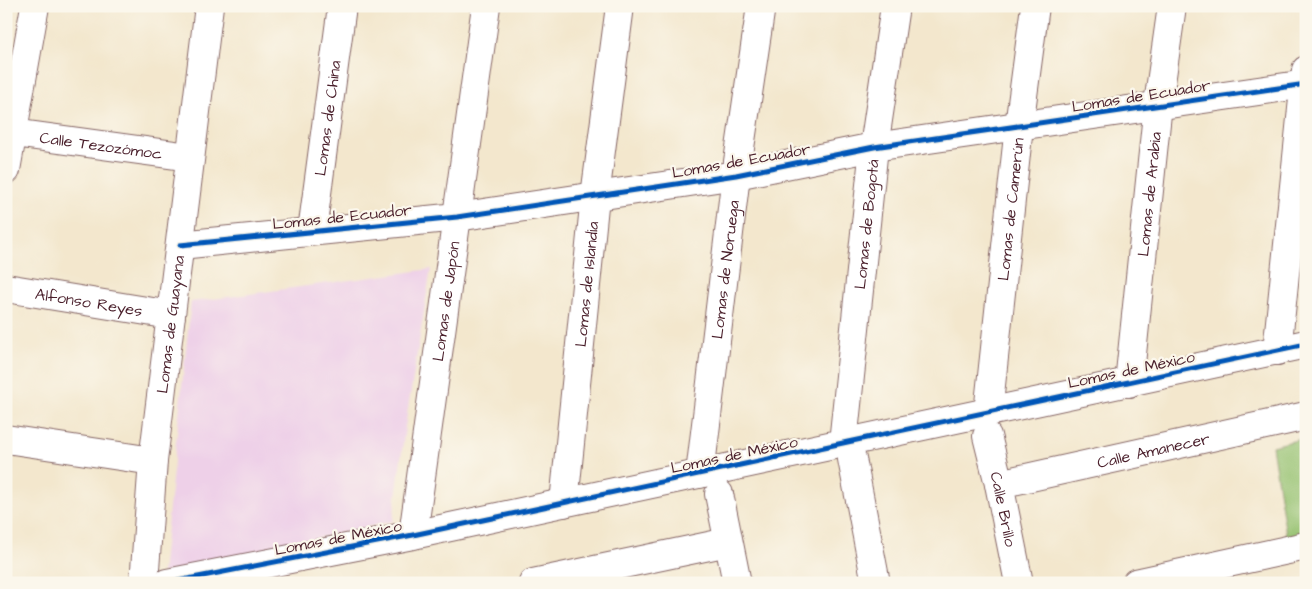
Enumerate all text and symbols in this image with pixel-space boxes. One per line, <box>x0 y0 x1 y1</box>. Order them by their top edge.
street label: Lomas de China <box>309 59 347 177</box>
street label: Lomas de Ecuador <box>1070 74 1212 118</box>
street label: Calle Tezozómoc <box>38 127 164 165</box>
street label: Lomas de Arabia <box>1132 131 1167 257</box>
street label: Lomas de Camerún <box>992 137 1030 282</box>
street label: Lomas de Ecuador <box>670 138 812 184</box>
street label: Lomas de Bogotá <box>849 158 885 290</box>
street label: Lomas de Ecuador <box>271 199 413 235</box>
street label: Lomas de Noruega <box>706 199 745 340</box>
street label: Lomas de Islandia <box>570 220 604 348</box>
street label: Lomas de Japón <box>427 240 465 363</box>
street label: Lomas de Guayana <box>151 254 190 395</box>
street label: Alfonso Reyes <box>34 283 144 322</box>
street label: Lomas de México <box>1066 346 1197 394</box>
street label: Calle Amanecer <box>1095 428 1212 474</box>
street label: Lomas de México <box>669 431 800 479</box>
street label: Calle Brillo <box>984 469 1021 549</box>
street label: Lomas de México <box>273 515 404 561</box>

